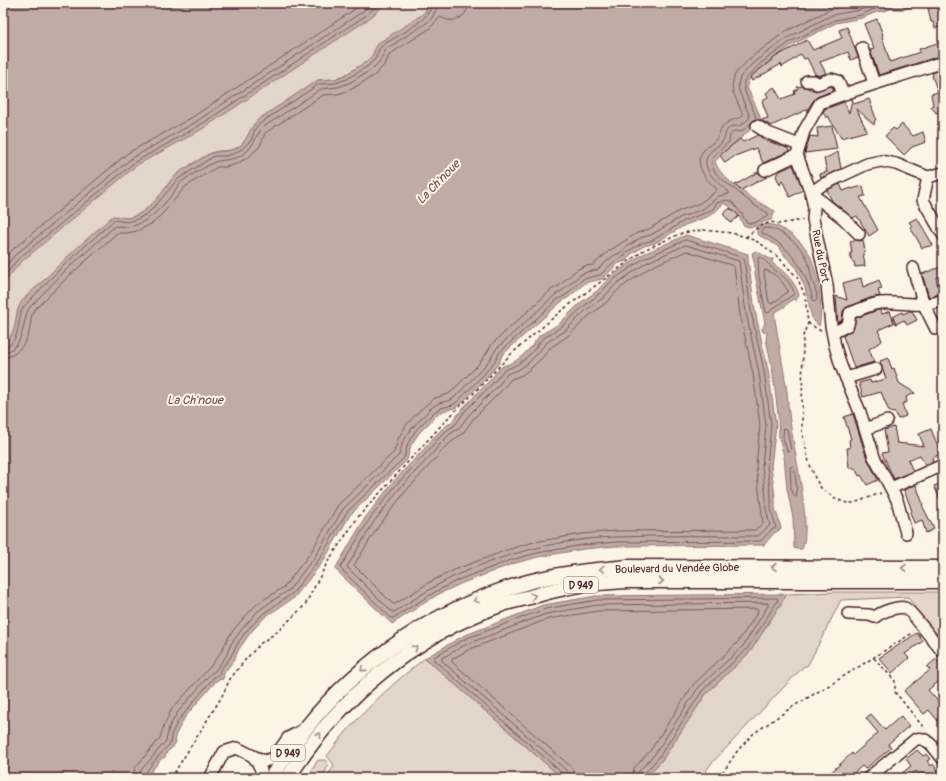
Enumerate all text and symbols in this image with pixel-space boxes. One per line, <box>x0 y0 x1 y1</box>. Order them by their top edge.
water label: La Ch'noue <box>414 156 464 208</box>
street label: Rue du Port <box>809 229 832 284</box>
water label: La Ch'noue <box>167 393 224 408</box>
street label: Boulevard du Vendée Globe <box>615 561 740 576</box>
one-way arrow <box>771 563 777 571</box>
one-way arrow <box>599 564 605 573</box>
one-way arrow <box>901 564 907 572</box>
road number: D 949 <box>564 577 598 593</box>
one-way arrow <box>658 577 664 585</box>
one-way arrow <box>529 592 536 601</box>
one-way arrow <box>473 596 480 604</box>
one-way arrow <box>410 646 417 653</box>
one-way arrow <box>361 665 368 672</box>
one-way arrow <box>314 732 321 739</box>
road number: D 949 <box>271 745 305 761</box>

